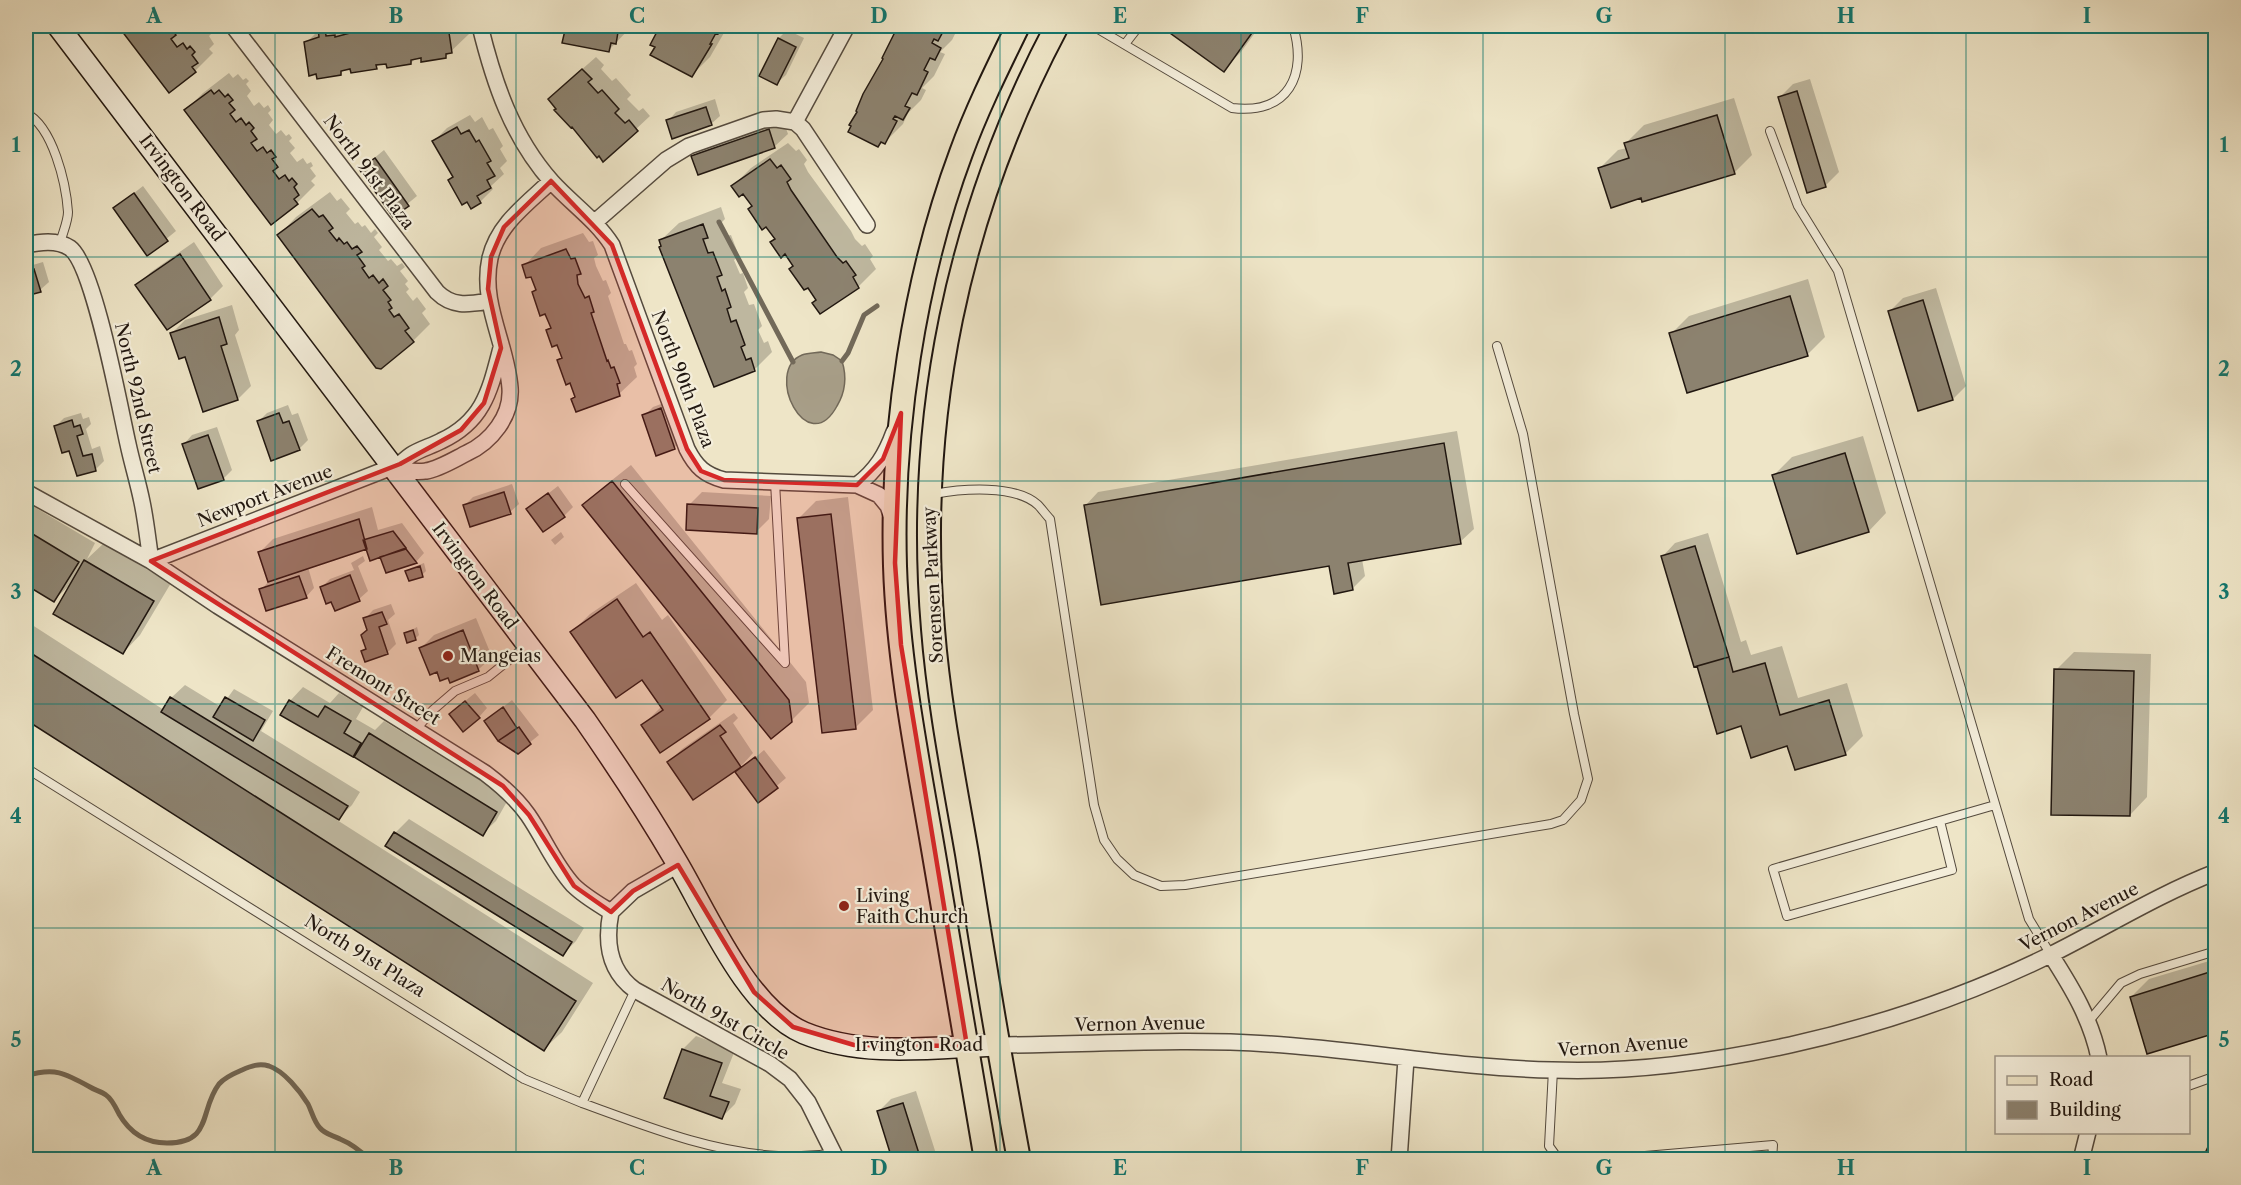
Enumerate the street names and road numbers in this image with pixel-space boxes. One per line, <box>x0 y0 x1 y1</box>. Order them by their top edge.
street label: North 91st Plaza <box>319 110 420 234</box>
street label: Irvington Road <box>135 130 229 246</box>
street label: North 90th Plaza <box>647 307 719 451</box>
street label: North 92nd Street <box>110 320 166 476</box>
street label: Newport Avenue <box>194 460 336 532</box>
street label: Sorensen Parkway <box>918 505 948 664</box>
street label: Irvington Road <box>428 518 522 634</box>
street label: Fremont Street <box>322 642 445 730</box>
street label: Vernon Avenue <box>2015 878 2142 957</box>
street label: North 91st Plaza <box>301 910 430 1002</box>
street label: North 91st Circle <box>657 973 793 1065</box>
street label: Vernon Avenue <box>1073 1012 1206 1036</box>
street label: Vernon Avenue <box>1556 1030 1689 1062</box>
street label: Irvington Road <box>855 1034 983 1056</box>

